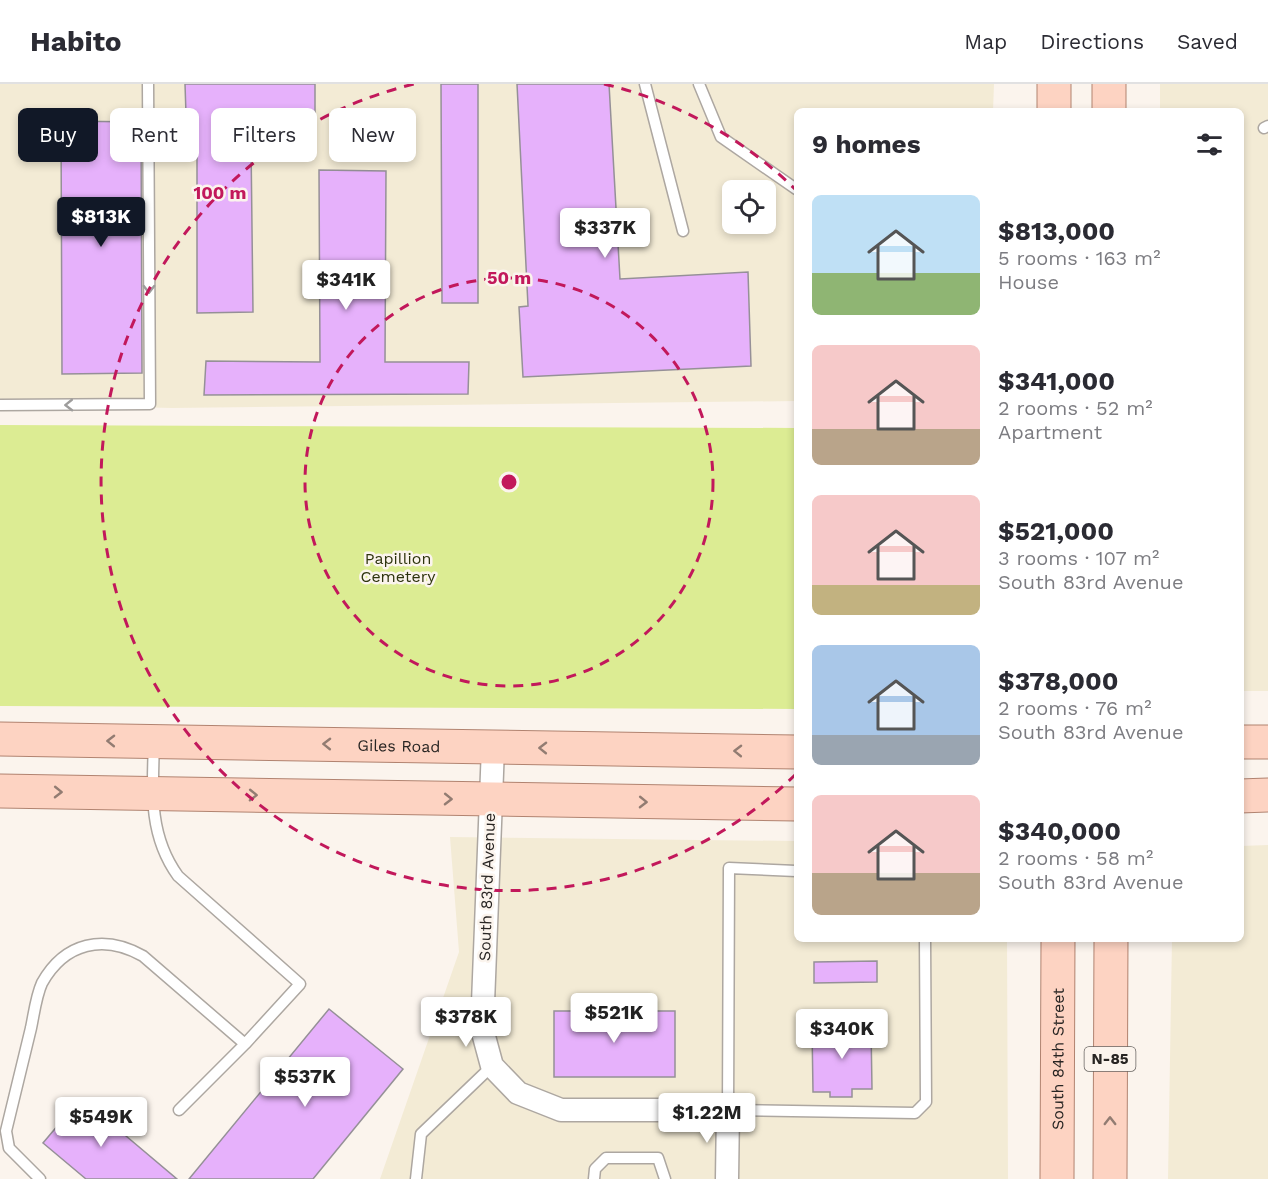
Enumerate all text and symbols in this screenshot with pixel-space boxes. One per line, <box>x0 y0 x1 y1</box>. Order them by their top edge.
text: Habito <box>30 25 122 58</box>
text: Map <box>964 29 1007 54</box>
text: Directions <box>1040 29 1144 54</box>
text: Saved <box>1177 29 1238 54</box>
chip: Buy <box>18 108 98 162</box>
chip: Rent <box>110 108 199 162</box>
chip: Filters <box>211 108 317 162</box>
chip: New <box>329 108 416 162</box>
icon: filters <box>1193 128 1226 161</box>
text: 9 homes <box>812 129 921 159</box>
map controls <box>722 180 776 234</box>
button: locate <box>722 180 776 234</box>
text: 100 m <box>193 182 247 203</box>
pin: $813K <box>59 197 143 248</box>
text: $813K <box>71 204 131 228</box>
pin: $337K <box>563 208 647 259</box>
text: $337K <box>574 215 636 239</box>
text: $813,000 <box>998 216 1115 246</box>
icon: home <box>860 219 932 291</box>
text: 5 rooms · 163 m² <box>998 246 1160 270</box>
pin: $341K <box>304 260 388 311</box>
text: $341K <box>316 267 376 291</box>
text: 50 m <box>487 267 531 288</box>
text: House <box>998 270 1059 294</box>
one-way arrow <box>143 285 155 294</box>
text: $341,000 <box>998 366 1115 396</box>
icon: home <box>860 369 932 441</box>
text: 2 rooms · 52 m² <box>998 396 1153 420</box>
one-way arrow <box>64 398 73 411</box>
text: Apartment <box>998 420 1102 444</box>
centre of rings <box>499 472 519 492</box>
text: $521,000 <box>998 516 1114 546</box>
icon: home <box>860 519 932 591</box>
text: 3 rooms · 107 m² <box>998 546 1159 570</box>
park label: Papillion Cemetery <box>360 549 436 586</box>
text: South 83rd Avenue <box>998 570 1183 594</box>
text: $378,000 <box>998 666 1118 696</box>
icon: home <box>860 669 932 741</box>
text: 2 rooms · 76 m² <box>998 696 1151 720</box>
text: South 83rd Avenue <box>998 720 1183 744</box>
one-way arrow <box>107 735 116 747</box>
street label: Giles Road <box>357 735 441 756</box>
one-way arrow <box>323 738 332 751</box>
one-way arrow <box>539 742 548 754</box>
one-way arrow <box>734 745 743 758</box>
one-way arrow <box>54 786 63 798</box>
one-way arrow <box>249 789 258 802</box>
one-way arrow <box>444 792 453 805</box>
one-way arrow <box>639 795 648 808</box>
street label: South 83rd Avenue <box>475 813 499 961</box>
text: $340,000 <box>998 816 1121 846</box>
icon: home <box>860 819 932 891</box>
text: 2 rooms · 58 m² <box>998 846 1153 870</box>
text: South 83rd Avenue <box>998 870 1183 894</box>
street label: South 84th Street <box>1048 988 1067 1130</box>
pin: $521K <box>572 993 656 1044</box>
pin: $378K <box>424 997 508 1048</box>
text: $521K <box>585 1000 643 1024</box>
text: $378K <box>435 1004 497 1028</box>
pin: $340K <box>800 1009 884 1060</box>
text: $340K <box>810 1016 874 1040</box>
road number: N-85 <box>1084 1047 1136 1071</box>
pin: $537K <box>263 1057 347 1108</box>
text: $537K <box>274 1064 336 1088</box>
pin: $1.22M <box>658 1093 756 1144</box>
pin: $549K <box>59 1097 143 1148</box>
text: $1.22M <box>672 1100 742 1124</box>
text: $549K <box>69 1104 133 1128</box>
one-way arrow <box>1104 1116 1116 1125</box>

